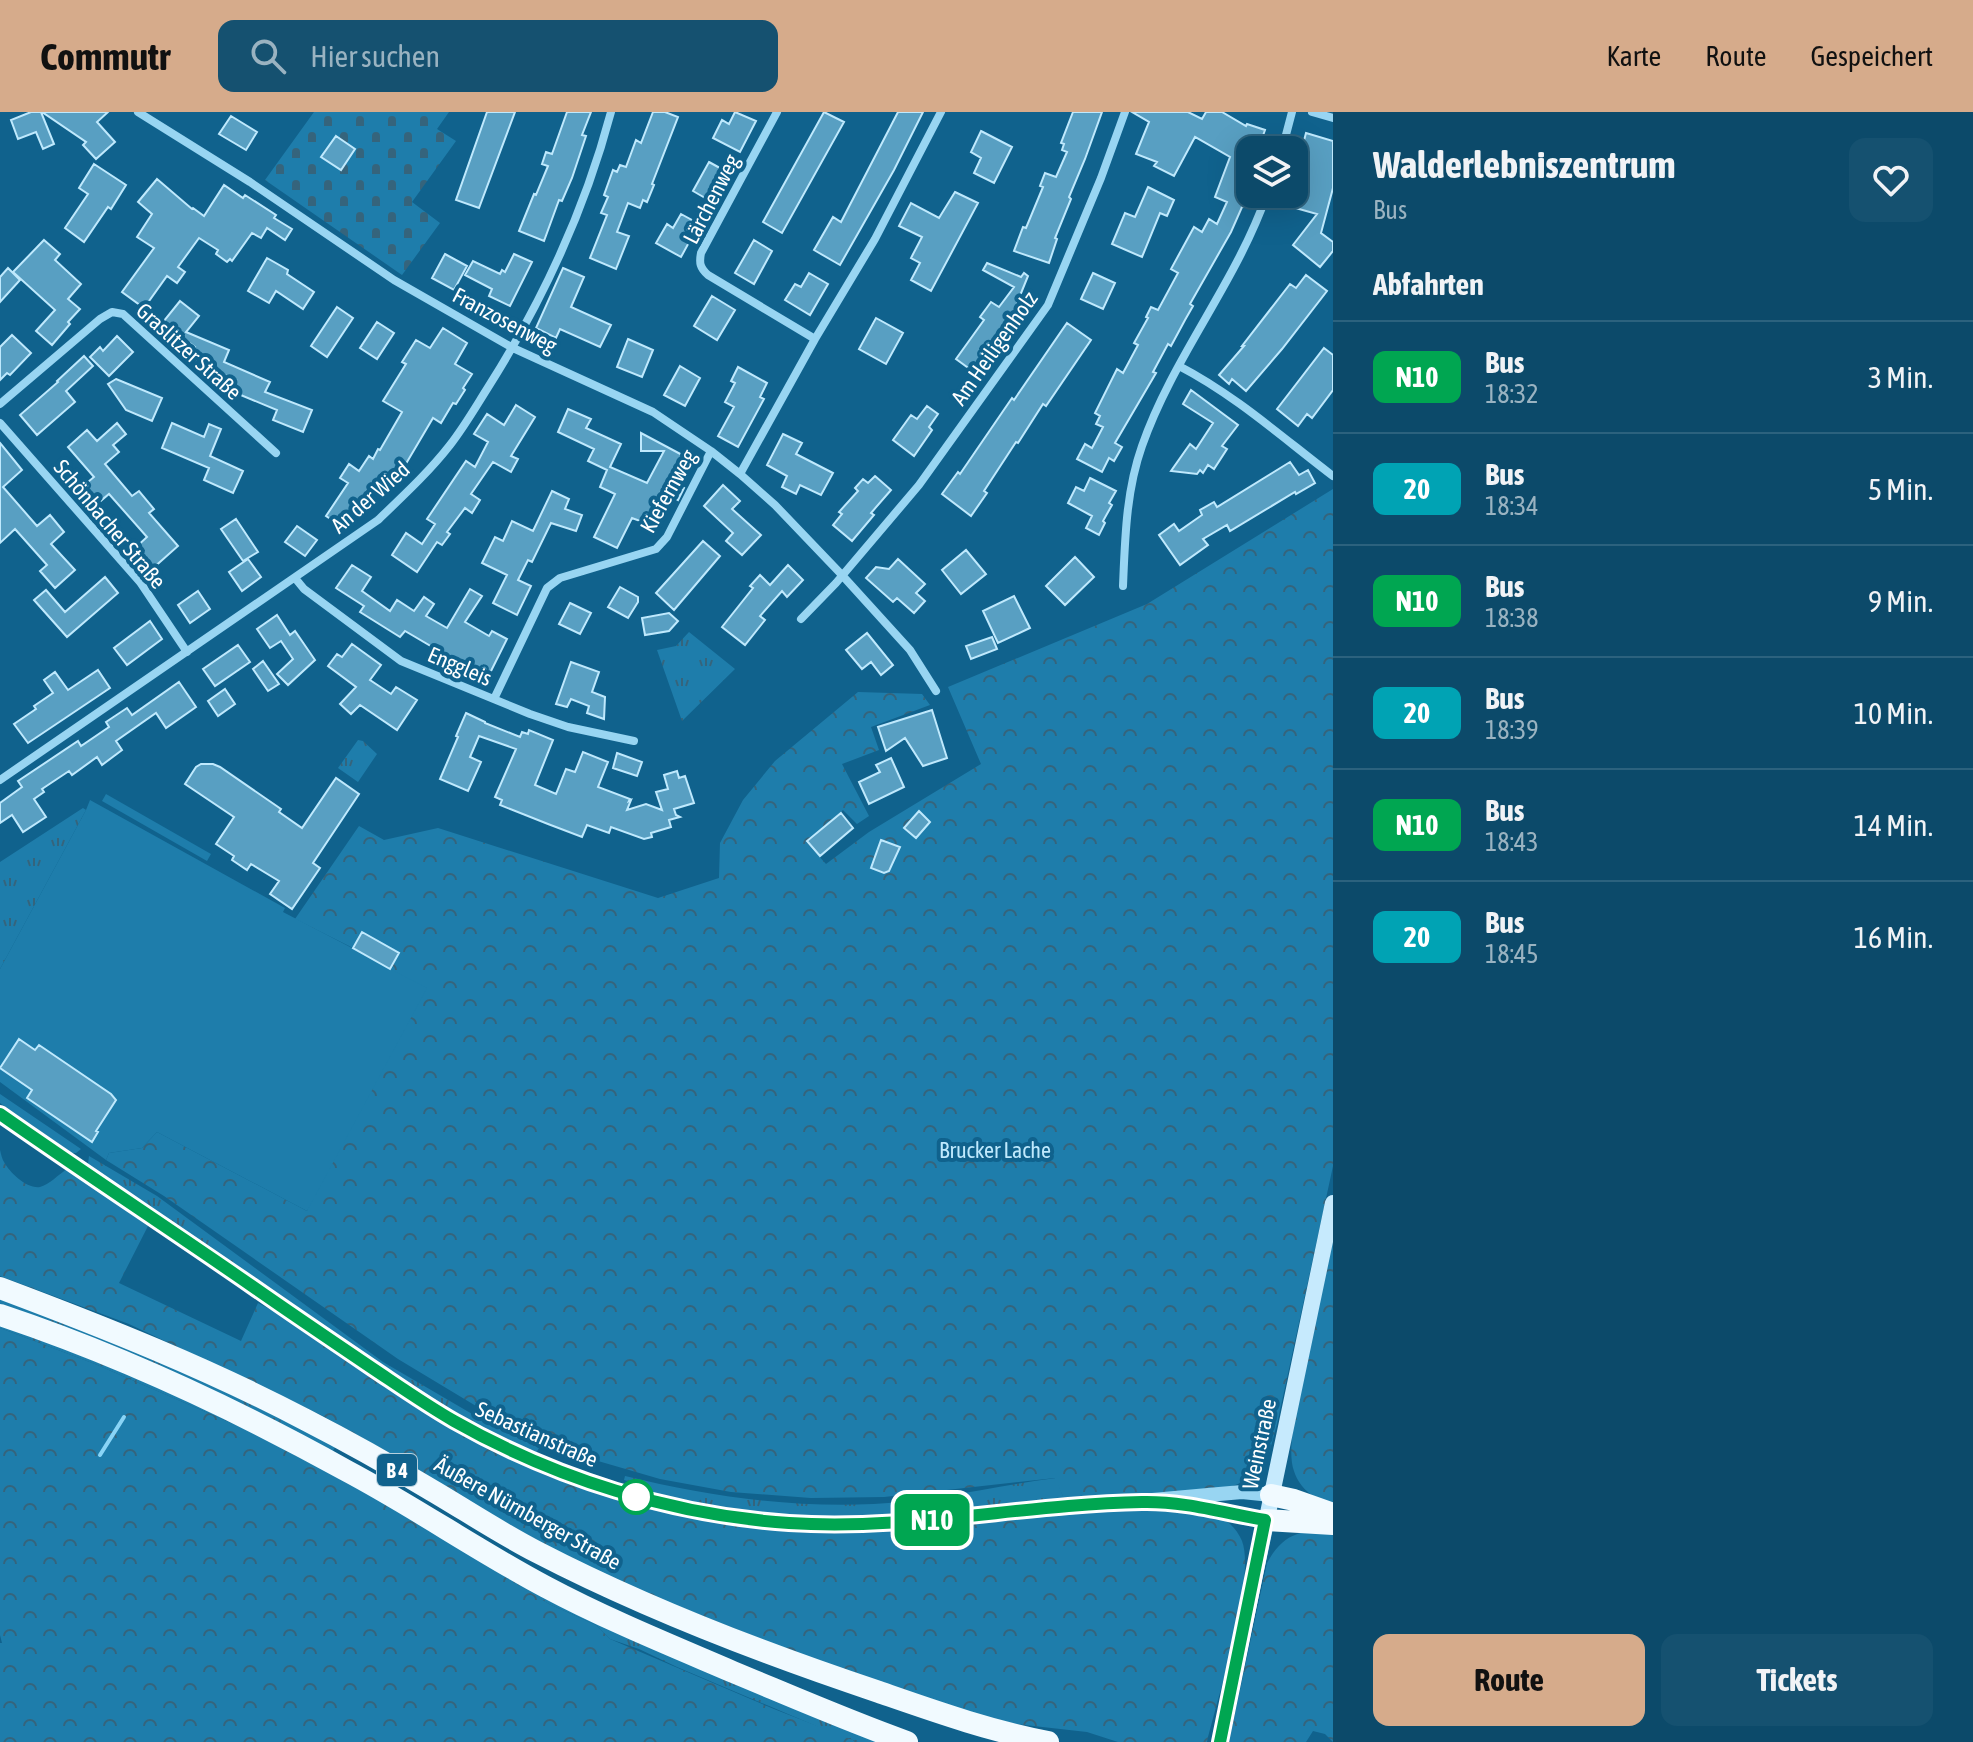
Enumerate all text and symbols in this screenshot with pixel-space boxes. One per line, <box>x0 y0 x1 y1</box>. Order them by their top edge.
search box <box>218 20 778 92</box>
icon: search <box>246 34 290 78</box>
text: Commutr <box>40 35 170 78</box>
text: Hier suchen <box>310 39 440 73</box>
text: Karte <box>1607 40 1661 72</box>
text: Route <box>1705 40 1766 72</box>
text: Gespeichert <box>1810 40 1933 72</box>
map controls <box>1236 136 1308 208</box>
button: layers <box>1236 136 1308 208</box>
button: heart <box>1849 138 1933 222</box>
text: Walderlebniszentrum <box>1373 143 1676 186</box>
street label: Lärchenweg <box>677 149 745 248</box>
text: Bus <box>1373 195 1407 225</box>
text: Abfahrten <box>1373 267 1484 301</box>
street label: Franzosenweg <box>448 282 562 359</box>
street label: Am Heiligenholz <box>945 286 1043 410</box>
street label: Graslitzer Straße <box>131 297 247 405</box>
text: Bus <box>1485 345 1524 379</box>
text: 3 Min. <box>1868 360 1933 394</box>
text: N10 <box>1396 361 1438 393</box>
text: 18:32 <box>1485 379 1539 409</box>
street label: Kiefernweg <box>634 444 702 537</box>
street label: Schönbacher Straße <box>49 454 171 594</box>
street label: An der Wied <box>325 456 415 538</box>
text: Bus <box>1485 457 1524 491</box>
text: 5 Min. <box>1868 472 1933 506</box>
text: 20 <box>1404 473 1430 505</box>
text: 18:34 <box>1485 491 1539 521</box>
text: Bus <box>1485 569 1524 603</box>
text: 9 Min. <box>1868 584 1933 618</box>
text: N10 <box>1396 585 1438 617</box>
text: 18:38 <box>1485 603 1539 633</box>
street label: Enggleis <box>424 641 496 691</box>
text: Bus <box>1485 681 1524 715</box>
text: 10 Min. <box>1854 696 1933 730</box>
text: 20 <box>1404 697 1430 729</box>
text: 18:39 <box>1485 715 1539 745</box>
text: Bus <box>1485 793 1524 827</box>
text: 14 Min. <box>1854 808 1933 842</box>
text: N10 <box>1396 809 1438 841</box>
text: 18:43 <box>1485 827 1539 857</box>
text: Bus <box>1485 905 1524 939</box>
text: 16 Min. <box>1854 920 1933 954</box>
text: 20 <box>1404 921 1430 953</box>
text: 18:45 <box>1485 939 1539 969</box>
park label: Brucker Lache <box>939 1137 1051 1163</box>
street label: Sebastianstraße <box>472 1396 602 1472</box>
street label: Weinstraße <box>1237 1396 1281 1492</box>
street label: Äußere Nürnberger Straße <box>430 1451 626 1575</box>
road number: B 4 <box>377 1454 417 1486</box>
unlabelled marker <box>619 1480 653 1514</box>
line badge: N10 <box>886 1494 978 1546</box>
text: N10 <box>911 1504 953 1536</box>
button: Route <box>1373 1634 1645 1726</box>
button: Tickets <box>1661 1634 1933 1726</box>

